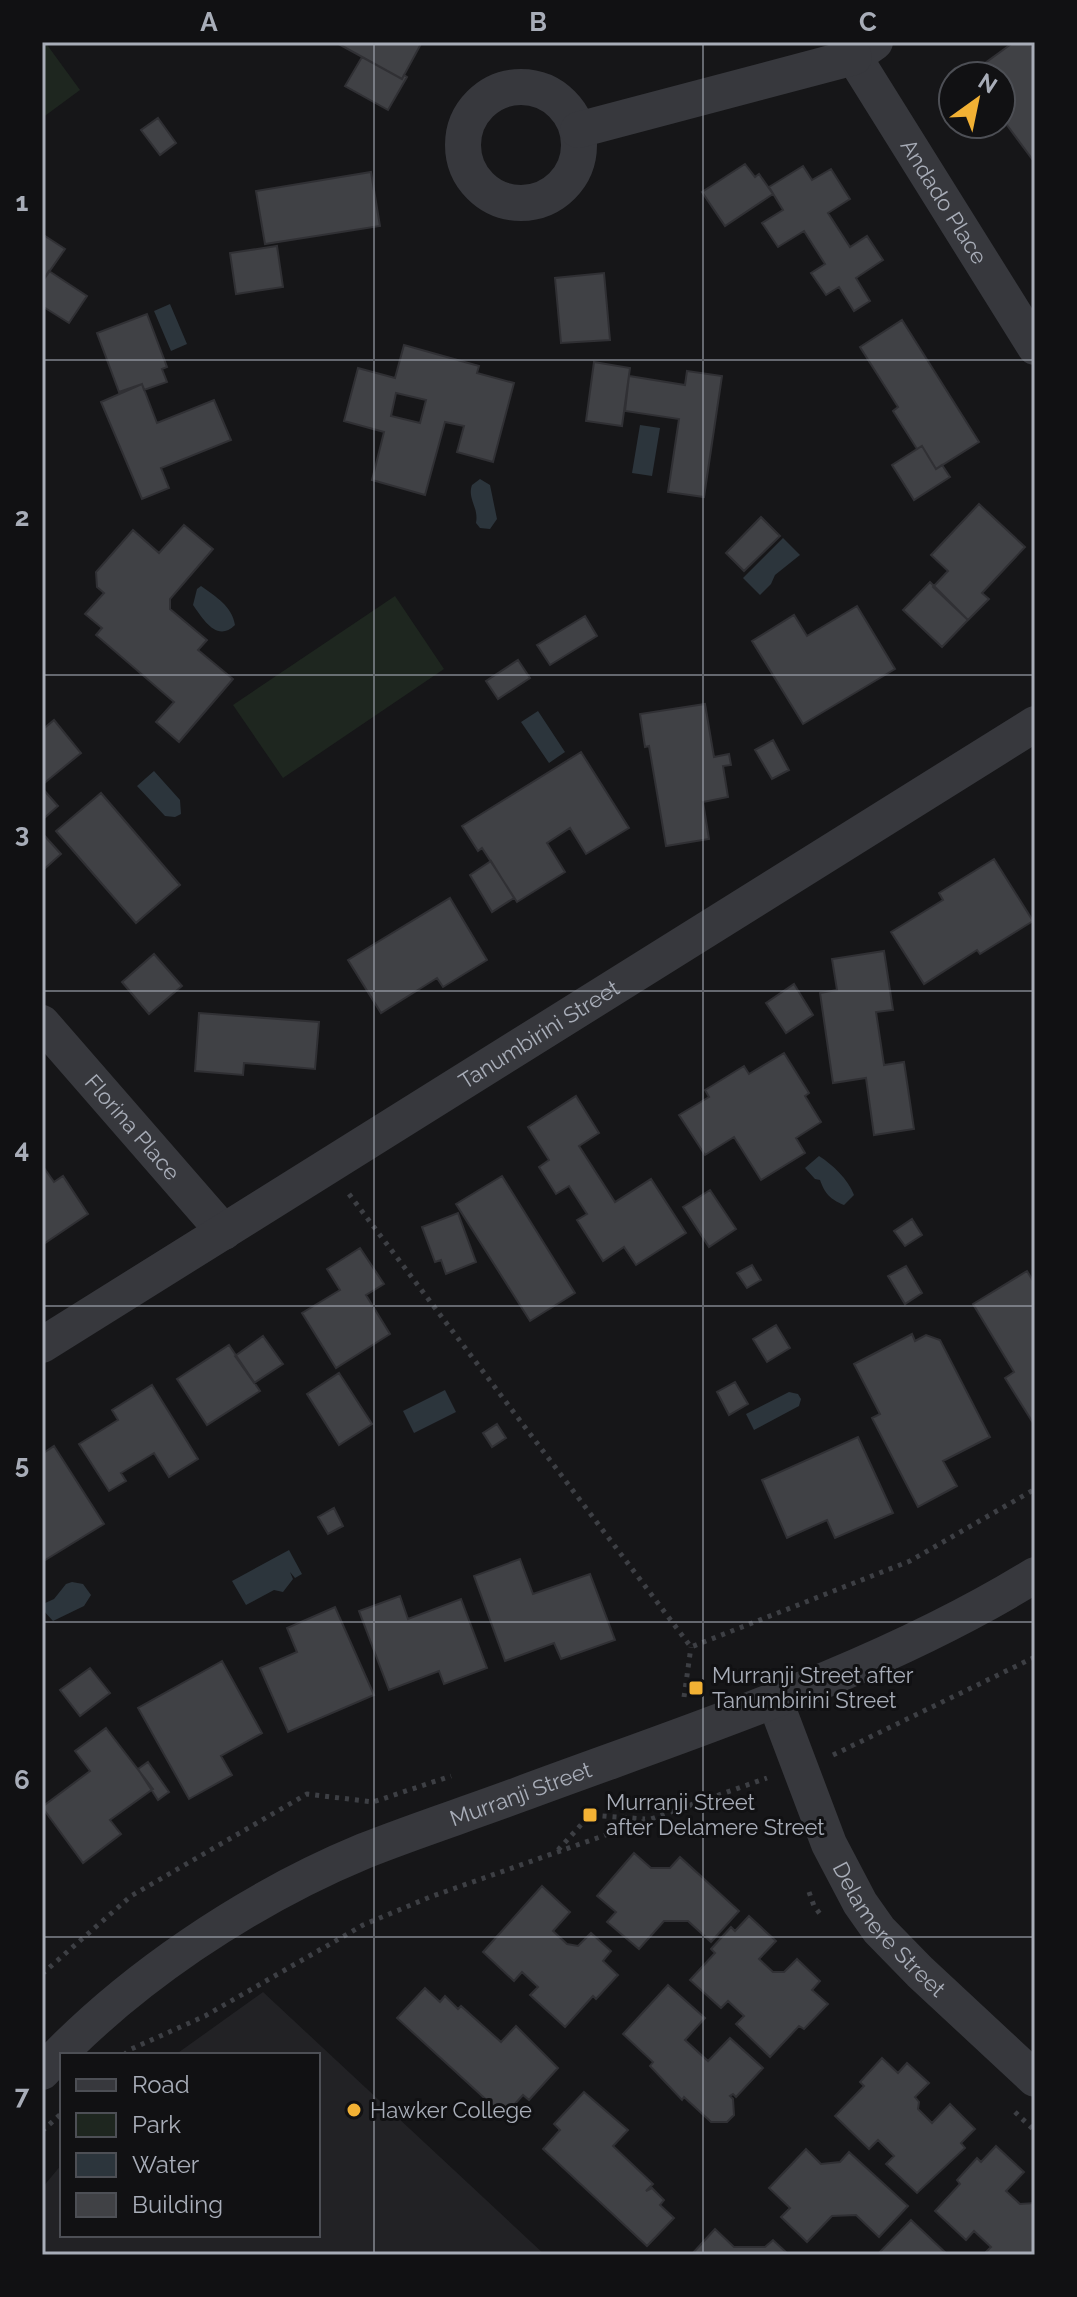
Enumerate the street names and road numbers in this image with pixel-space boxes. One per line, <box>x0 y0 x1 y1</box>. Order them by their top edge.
street label: Andado Place <box>895 134 993 269</box>
street label: Tanumbirini Street <box>454 974 624 1094</box>
street label: Florina Place <box>80 1069 186 1185</box>
street label: Murranji Street <box>446 1756 596 1831</box>
street label: Delamere Street <box>828 1857 951 2002</box>

